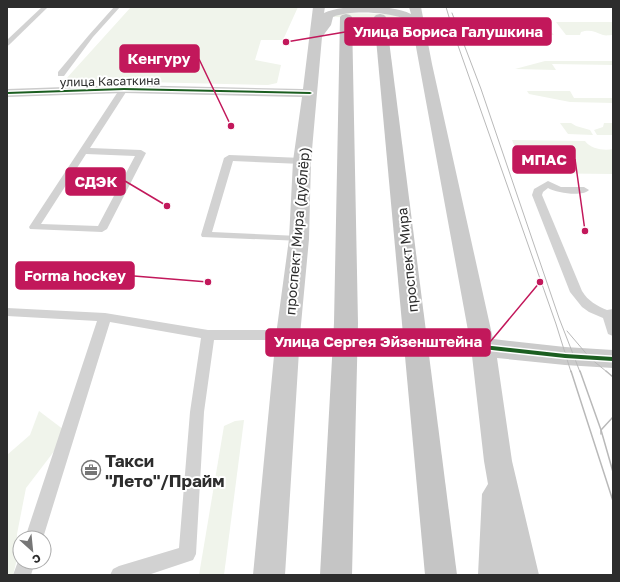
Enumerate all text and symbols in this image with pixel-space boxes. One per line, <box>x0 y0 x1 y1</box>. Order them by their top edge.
callout: Улица Бориса Галушкина <box>345 18 551 45</box>
text: Улица Бориса Галушкина <box>353 22 543 40</box>
callout: Кенгуру <box>120 45 199 72</box>
text: Кенгуру <box>128 49 190 67</box>
street label: улица Касаткина <box>60 73 160 89</box>
street label: проспект Мира (дублёр) <box>281 146 313 316</box>
callout: МПАС <box>513 146 575 173</box>
text: МПАС <box>521 150 567 168</box>
callout: СДЭК <box>66 168 125 195</box>
text: СДЭК <box>74 172 118 190</box>
street label: проспект Мира <box>393 207 421 313</box>
callout: Forma hockey <box>16 262 134 289</box>
text: Forma hockey <box>24 266 126 284</box>
callout: Улица Сергея Эйзенштейна <box>266 329 490 356</box>
text: Улица Сергея Эйзенштейна <box>274 332 483 350</box>
place label: Такси "Лето"/Прайм <box>105 450 224 491</box>
office icon: Такси "Лето"/Прайм <box>80 459 102 481</box>
north arrow <box>12 530 52 570</box>
text: С <box>30 552 43 567</box>

